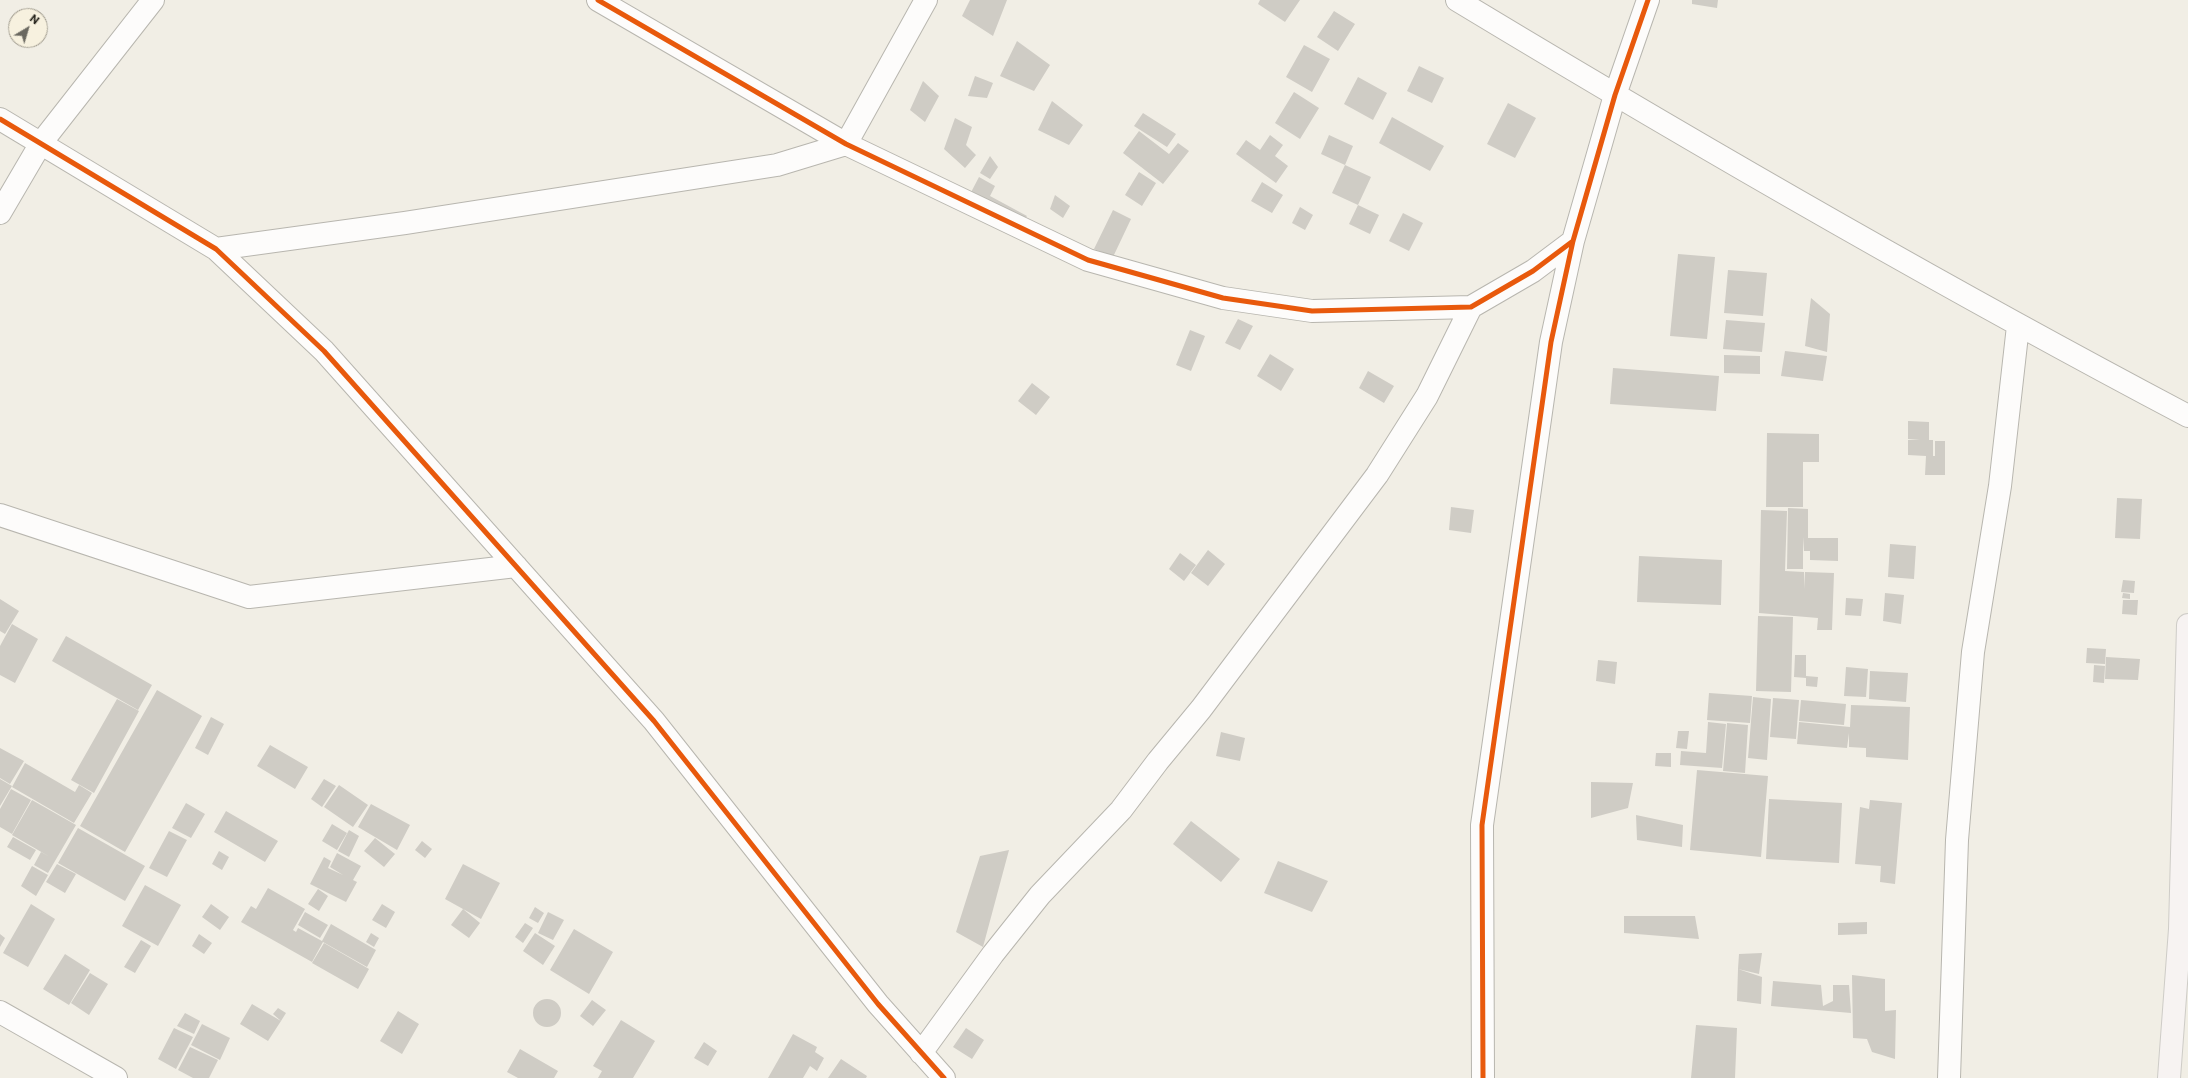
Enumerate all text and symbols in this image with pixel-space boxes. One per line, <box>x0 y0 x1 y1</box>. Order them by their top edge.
north arrow <box>8 8 48 48</box>
text: N <box>28 11 42 27</box>

